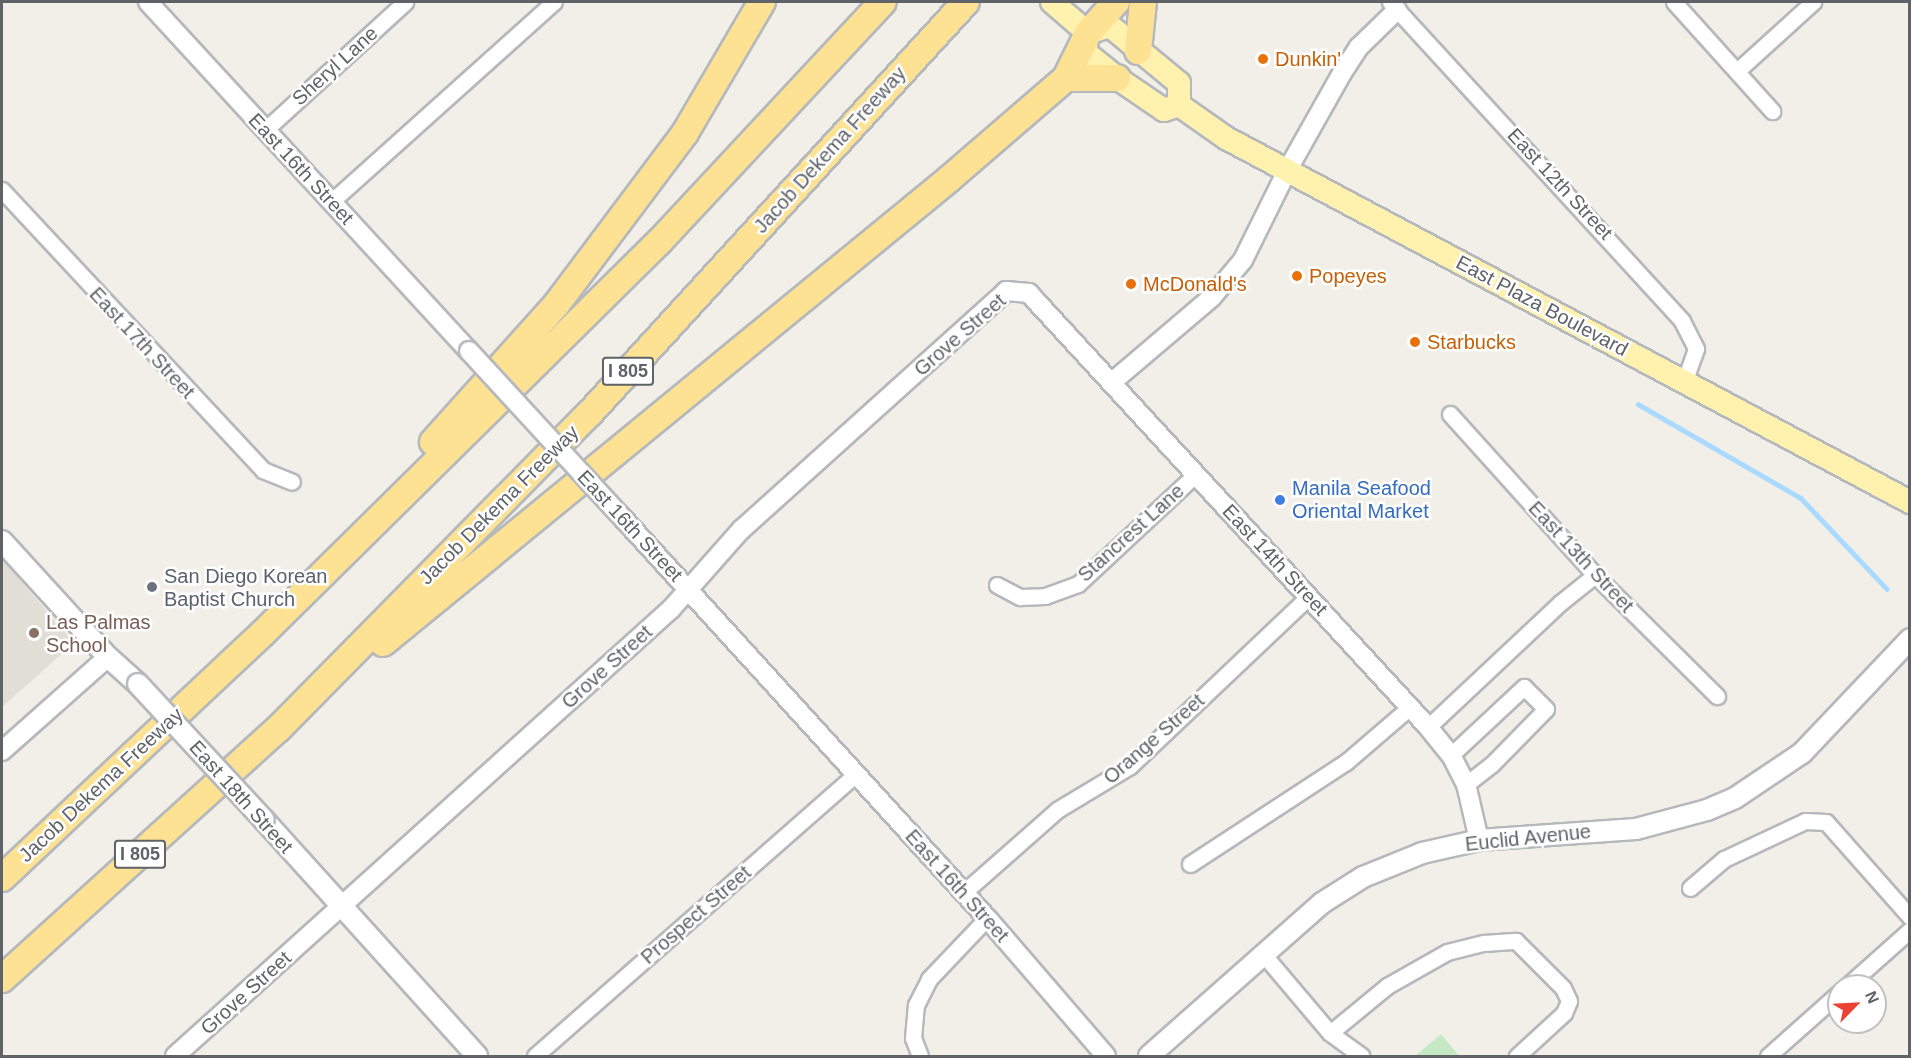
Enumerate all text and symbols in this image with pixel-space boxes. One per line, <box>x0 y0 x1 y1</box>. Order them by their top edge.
street label: Sheryl Lane <box>287 21 383 111</box>
place label: Dunkin' <box>1275 47 1341 71</box>
marker: Dunkin' <box>1256 52 1270 66</box>
street label: Jacob Dekema Freeway <box>749 62 911 238</box>
street label: East 16th Street <box>243 108 359 230</box>
street label: East 12th Street <box>1502 123 1618 245</box>
street label: East Plaza Boulevard <box>1452 251 1632 361</box>
place label: Popeyes <box>1309 264 1387 288</box>
marker: Popeyes <box>1290 269 1304 283</box>
place label: McDonald's <box>1143 272 1247 296</box>
marker: McDonald's <box>1124 277 1138 291</box>
street label: East 17th Street <box>84 282 200 404</box>
street label: Grove Street <box>909 289 1011 381</box>
place label: Starbucks <box>1427 330 1516 354</box>
marker: Starbucks <box>1408 335 1422 349</box>
road number: I 805 <box>601 356 655 386</box>
street label: Jacob Dekema Freeway <box>414 420 584 590</box>
street label: East 16th Street <box>572 465 688 587</box>
place label: Manila Seafood Oriental Market <box>1292 476 1431 523</box>
street label: Stancrest Lane <box>1073 479 1189 587</box>
marker: Manila Seafood Oriental Market <box>1273 493 1287 507</box>
street label: East 13th Street <box>1523 496 1639 618</box>
street label: East 14th Street <box>1217 499 1333 621</box>
place label: San Diego Korean Baptist Church <box>164 564 327 611</box>
marker: San Diego Korean Baptist Church <box>145 580 159 594</box>
place label: Las Palmas School <box>46 610 150 657</box>
street label: Grove Street <box>557 620 657 714</box>
marker: Las Palmas School <box>27 626 41 640</box>
street label: Orange Street <box>1099 689 1209 789</box>
street label: Jacob Dekema Freeway <box>14 703 188 867</box>
street label: East 18th Street <box>184 736 298 858</box>
street label: Euclid Avenue <box>1463 819 1593 857</box>
street label: East 16th Street <box>900 825 1014 947</box>
road number: I 805 <box>113 839 167 869</box>
street label: Prospect Street <box>636 861 756 969</box>
street label: Grove Street <box>196 946 296 1040</box>
north arrow <box>1827 974 1887 1034</box>
text: N <box>1862 989 1882 1006</box>

